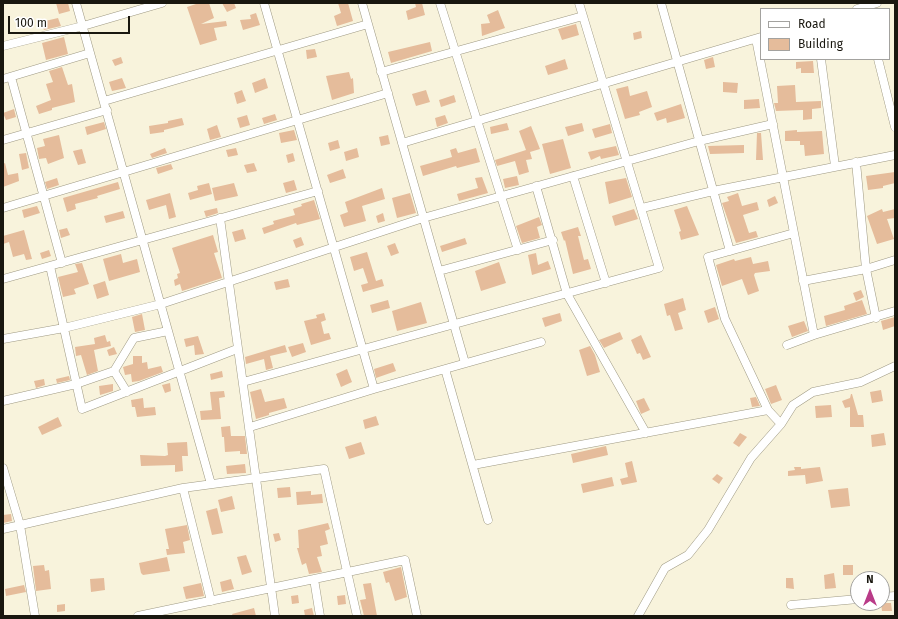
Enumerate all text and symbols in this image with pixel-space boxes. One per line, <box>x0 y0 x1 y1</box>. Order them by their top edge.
scale bar <box>10 8 132 34</box>
legend <box>760 8 890 60</box>
text: 100 m <box>15 16 47 30</box>
text: Road <box>798 17 826 31</box>
text: Building <box>798 37 843 51</box>
north arrow <box>850 571 890 611</box>
text: N <box>866 573 874 586</box>

